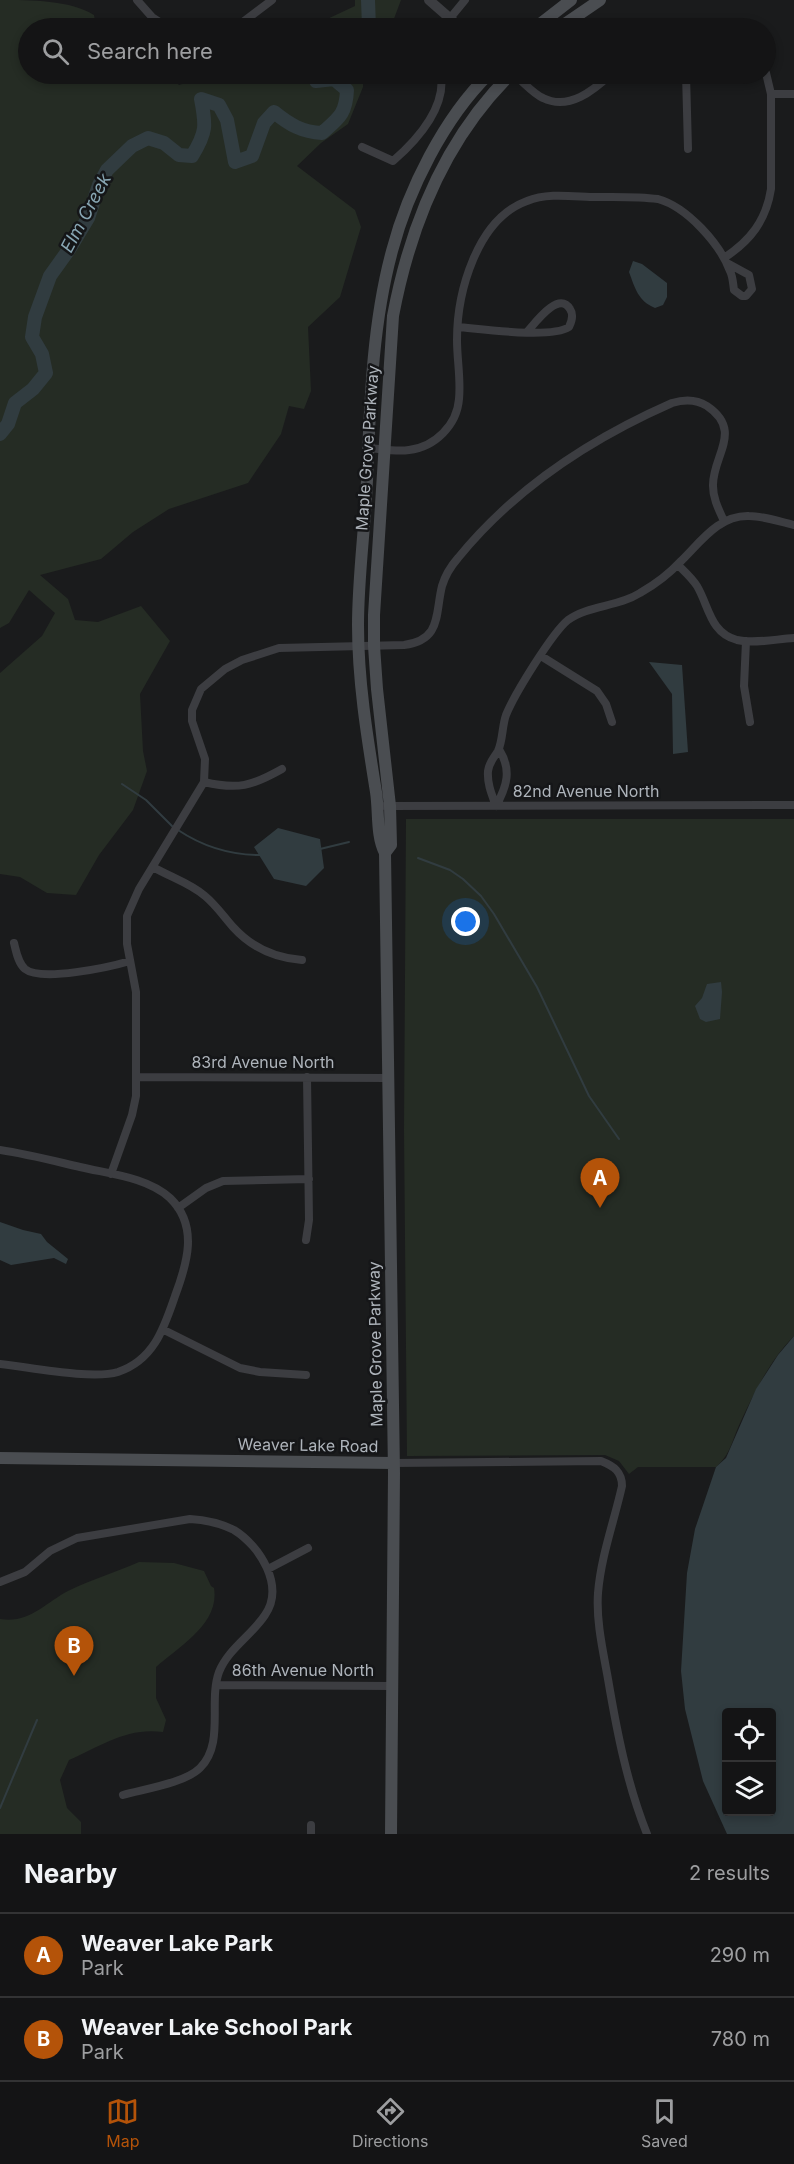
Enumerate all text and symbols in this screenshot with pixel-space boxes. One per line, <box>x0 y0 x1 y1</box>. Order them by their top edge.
search box <box>18 18 776 84</box>
icon: search <box>39 35 72 68</box>
text: Search here <box>87 38 213 64</box>
water label: Elm Creek <box>56 169 116 256</box>
street label: Maple Grove Parkway <box>351 365 383 531</box>
street label: 82nd Avenue North <box>513 781 659 801</box>
your location <box>451 907 480 936</box>
street label: 83rd Avenue North <box>191 1052 335 1072</box>
pin: A <box>580 1158 620 1208</box>
street label: Maple Grove Parkway <box>364 1261 386 1427</box>
street label: Weaver Lake Road <box>238 1434 378 1456</box>
pin: B <box>54 1626 94 1676</box>
street label: 86th Avenue North <box>232 1660 374 1680</box>
map controls <box>722 1708 776 1816</box>
button: locate <box>722 1708 776 1762</box>
button: layers <box>722 1762 776 1816</box>
text: Nearby <box>24 1858 117 1889</box>
text: 2 results <box>689 1861 770 1885</box>
text: Weaver Lake Park <box>81 1930 273 1956</box>
text: A <box>36 1943 51 1967</box>
text: 290 m <box>710 1943 770 1967</box>
text: Park <box>81 1956 124 1980</box>
text: Weaver Lake School Park <box>81 2014 352 2040</box>
text: B <box>37 2027 50 2051</box>
text: 780 m <box>711 2027 770 2051</box>
text: Park <box>81 2040 124 2064</box>
tab: Map <box>106 2095 140 2151</box>
tab: Directions <box>352 2095 428 2151</box>
tab: Saved <box>641 2095 688 2151</box>

